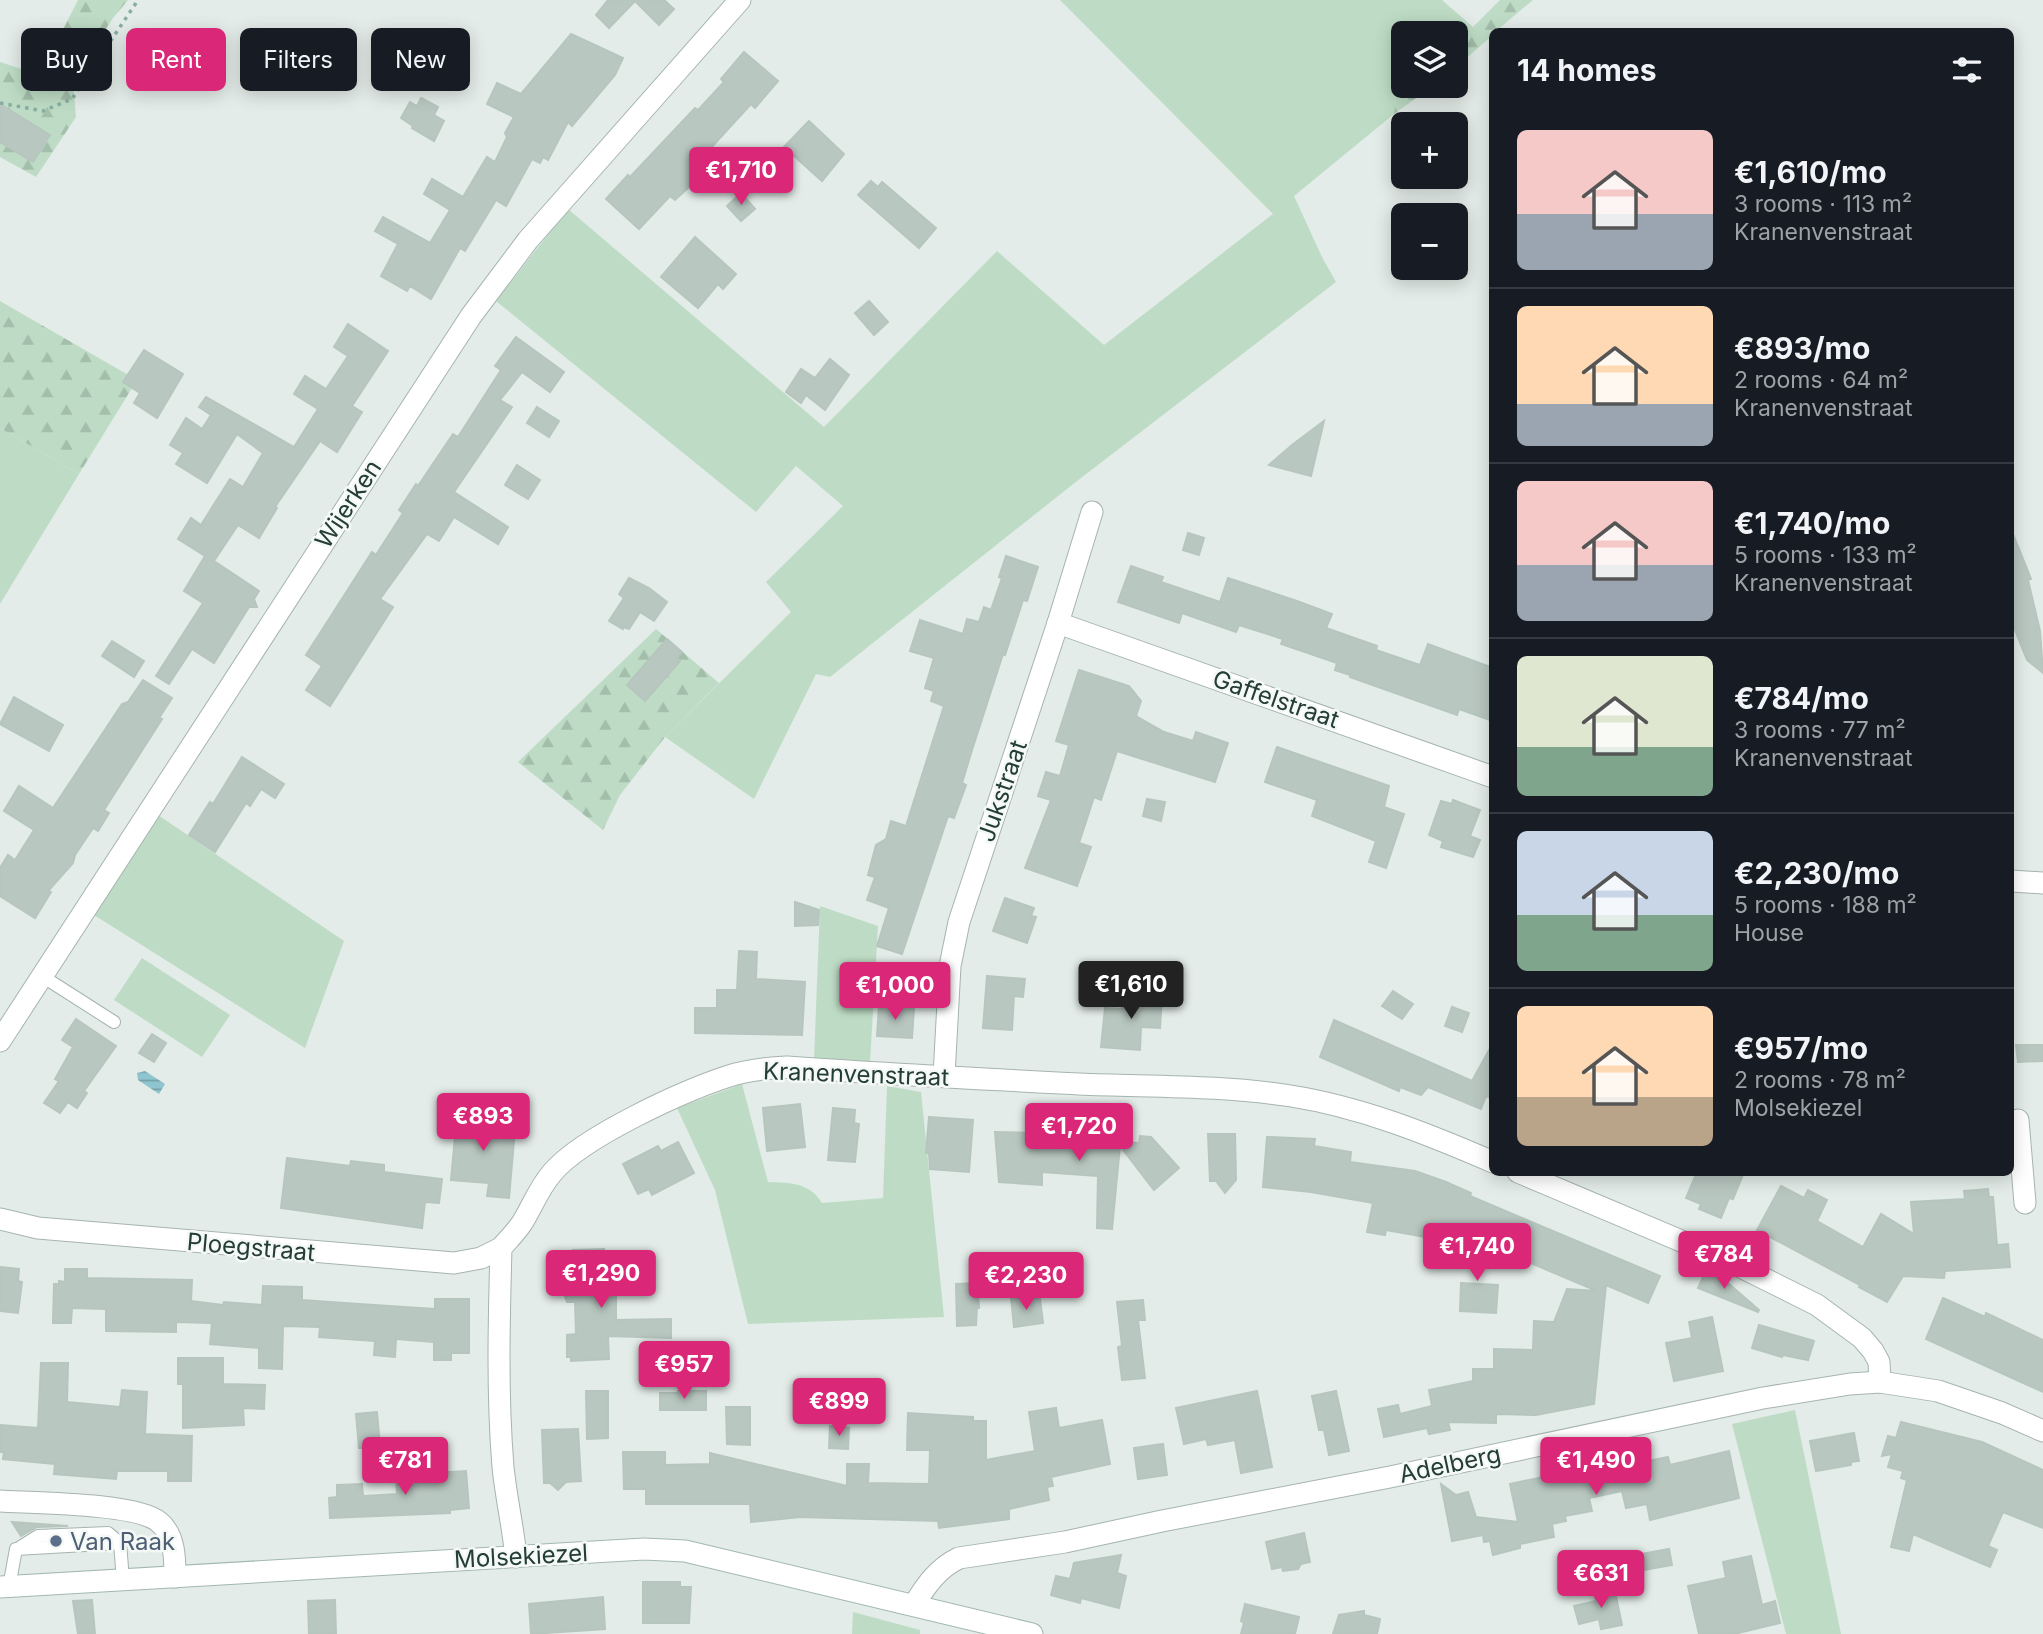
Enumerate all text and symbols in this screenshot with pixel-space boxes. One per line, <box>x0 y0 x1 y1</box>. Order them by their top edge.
map controls <box>1391 21 1468 280</box>
button: layers <box>1391 21 1468 98</box>
chip: Buy <box>21 28 112 91</box>
chip: Rent <box>126 28 226 91</box>
chip: Filters <box>240 28 357 91</box>
chip: New <box>371 28 470 91</box>
icon: filters <box>1948 51 1986 89</box>
text: 14 homes <box>1517 52 1656 88</box>
button: + <box>1391 112 1468 189</box>
pin: €1,710 <box>684 148 798 207</box>
text: €1,610/mo <box>1734 154 1887 190</box>
text: €1,710 <box>705 156 777 184</box>
icon: home <box>1573 158 1657 242</box>
text: 3 rooms · 113 m² <box>1734 190 1912 218</box>
button: − <box>1391 203 1468 280</box>
text: Kranenvenstraat <box>1734 218 1912 246</box>
text: €893/mo <box>1734 330 1870 366</box>
icon: home <box>1573 334 1657 418</box>
text: 2 rooms · 64 m² <box>1734 366 1908 394</box>
text: Kranenvenstraat <box>1734 394 1912 422</box>
street label: Wijerken <box>309 454 387 554</box>
text: €1,740/mo <box>1734 505 1890 541</box>
icon: home <box>1573 509 1657 593</box>
text: 5 rooms · 133 m² <box>1734 541 1917 569</box>
text: Kranenvenstraat <box>1734 569 1912 597</box>
street label: Gaffelstraat <box>1209 664 1343 734</box>
text: €784/mo <box>1734 680 1869 716</box>
icon: home <box>1573 684 1657 768</box>
text: 3 rooms · 77 m² <box>1734 716 1906 744</box>
street label: Jukstraat <box>971 736 1033 846</box>
text: Kranenvenstraat <box>1734 744 1912 772</box>
text: €2,230/mo <box>1734 855 1899 891</box>
icon: home <box>1573 859 1657 943</box>
text: 5 rooms · 188 m² <box>1734 891 1917 919</box>
text: House <box>1734 919 1804 947</box>
pin: €1,000 <box>838 962 952 1022</box>
pin: €1,610 <box>1074 962 1188 1021</box>
text: €1,610 <box>1094 970 1168 998</box>
text: €1,000 <box>855 971 935 999</box>
text: €957/mo <box>1734 1030 1868 1066</box>
icon: home <box>1573 1034 1657 1118</box>
street label: Kranenvenstraat <box>762 1056 950 1092</box>
text: 2 rooms · 78 m² <box>1734 1066 1906 1094</box>
pin: €893 <box>442 1094 524 1153</box>
text: Molsekiezel <box>1734 1094 1862 1122</box>
text: €893 <box>453 1102 513 1130</box>
pin: €1,720 <box>1022 1104 1136 1163</box>
text: €1,720 <box>1041 1112 1117 1140</box>
pin: €1,740 <box>1420 1224 1534 1283</box>
street label: Ploegstraat <box>186 1227 316 1267</box>
text: €1,740 <box>1439 1232 1515 1260</box>
pin: €784 <box>1683 1232 1765 1291</box>
text: €784 <box>1694 1240 1754 1268</box>
pin: €1,290 <box>544 1250 658 1310</box>
pin: €2,230 <box>969 1252 1083 1312</box>
text: €1,290 <box>562 1259 640 1287</box>
text: €2,230 <box>985 1261 1067 1289</box>
pin: €957 <box>643 1342 725 1401</box>
text: €957 <box>655 1350 713 1378</box>
pin: €899 <box>798 1378 880 1438</box>
text: €899 <box>809 1387 869 1415</box>
pin: €781 <box>364 1438 446 1497</box>
pin: €1,490 <box>1539 1438 1653 1497</box>
street label: Adelberg <box>1397 1439 1503 1489</box>
text: €781 <box>378 1446 432 1474</box>
text: €1,490 <box>1556 1446 1636 1474</box>
place label: Van Raak <box>70 1527 175 1556</box>
marker: Van Raak <box>48 1533 64 1549</box>
street label: Molsekiezel <box>453 1538 589 1574</box>
pin: €631 <box>1560 1550 1642 1610</box>
text: €631 <box>1573 1559 1629 1587</box>

